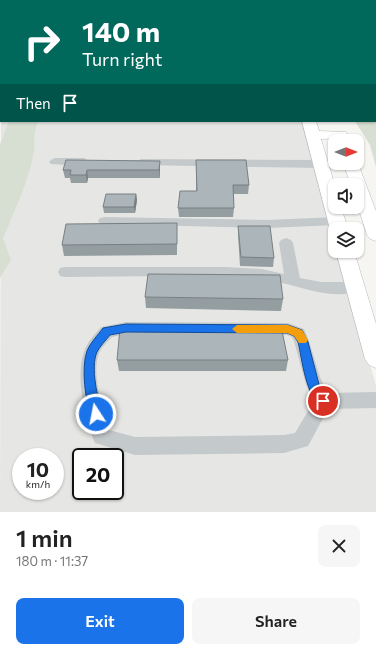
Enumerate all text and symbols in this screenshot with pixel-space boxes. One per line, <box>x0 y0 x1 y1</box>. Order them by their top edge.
text: 140 m <box>82 14 160 48</box>
icon: right <box>16 16 68 68</box>
text: Turn right <box>82 48 162 70</box>
icon: arrive <box>59 92 81 114</box>
text: Then <box>16 94 51 112</box>
north arrow <box>328 134 364 170</box>
map controls <box>328 134 364 258</box>
button: sound <box>328 178 364 214</box>
button: layers <box>328 222 364 258</box>
pin <box>306 384 340 418</box>
icon: arrive <box>312 390 334 412</box>
position arrow <box>75 393 117 435</box>
speed limit sign: 20 <box>72 448 124 500</box>
text: 10 <box>27 457 49 481</box>
text: km/h <box>26 478 50 490</box>
text: 1 min <box>16 523 73 552</box>
button: close <box>318 525 360 567</box>
text: 180 m · 11:37 <box>16 553 88 569</box>
button: Exit <box>16 598 184 644</box>
button: Share <box>192 598 360 644</box>

